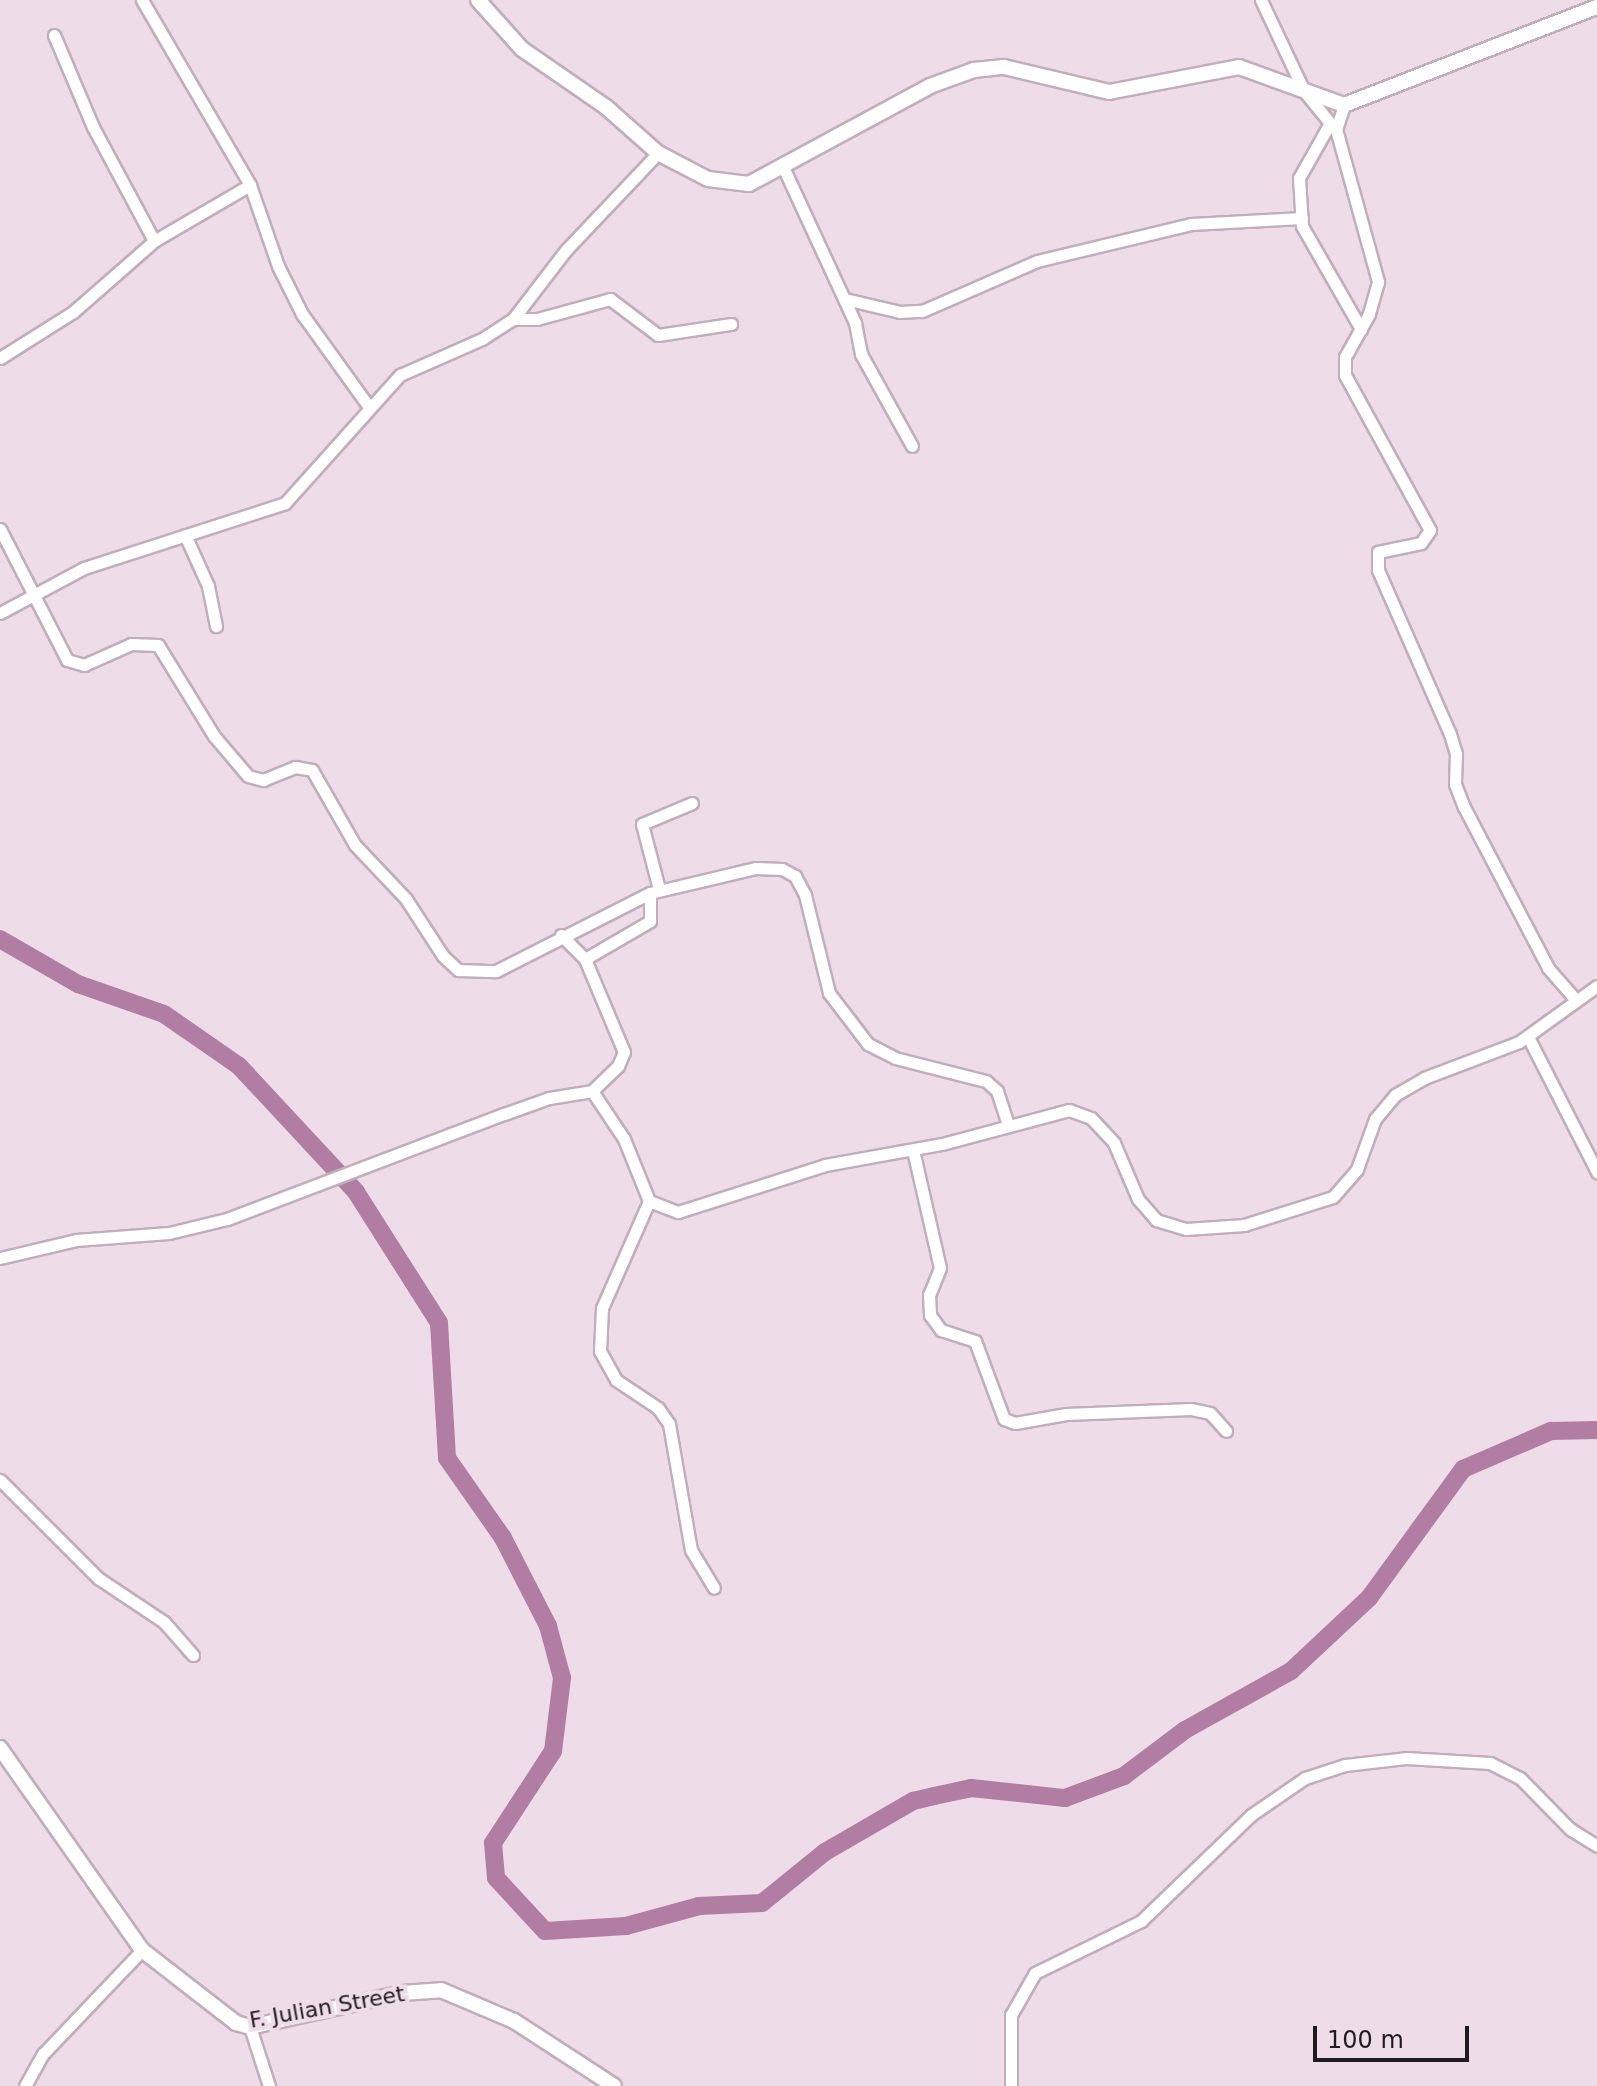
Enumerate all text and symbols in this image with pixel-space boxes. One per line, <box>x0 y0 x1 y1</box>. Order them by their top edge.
street label: F. Julian Street <box>247 1980 407 2034</box>
scale bar <box>1317 2010 1473 2060</box>
text: 100 m <box>1327 2026 1404 2054</box>

